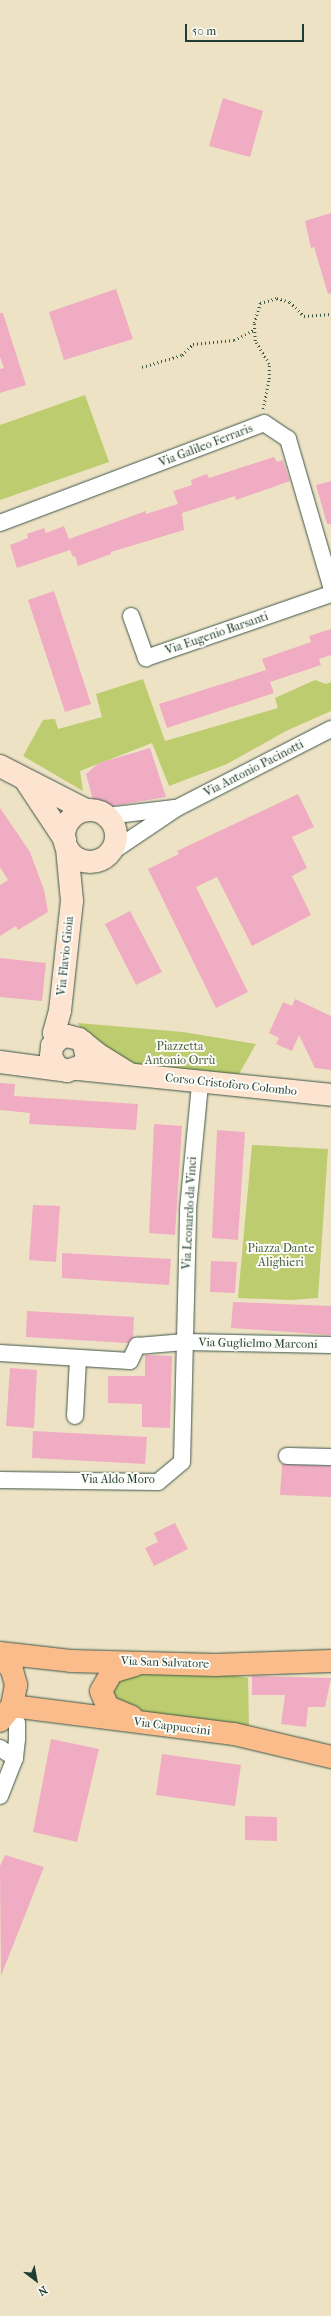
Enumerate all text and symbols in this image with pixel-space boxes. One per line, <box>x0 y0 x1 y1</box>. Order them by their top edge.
scale bar <box>187 16 306 42</box>
text: 50 m <box>192 24 216 38</box>
street label: Via Galileo Ferraris <box>157 421 255 471</box>
street label: Via Eugenio Barsanti <box>164 610 270 658</box>
street label: Via Antonio Pacinotti <box>202 738 306 800</box>
street label: Via Flavio Gioia <box>55 916 77 996</box>
park label: Piazzetta Antonio Orrù <box>145 1040 215 1068</box>
street label: Corso Cristoforo Colombo <box>164 1071 298 1099</box>
street label: Via Leonardo da Vinci <box>180 1156 200 1270</box>
park label: Piazza Dante Alighieri <box>248 1242 314 1270</box>
street label: Via Guglielmo Marconi <box>198 1336 318 1352</box>
street label: Via Aldo Moro <box>81 1473 155 1487</box>
street label: Via San Salvatore <box>121 1654 209 1672</box>
street label: Via Cappuccini <box>133 1715 211 1739</box>
north arrow <box>16 2260 56 2300</box>
text: N <box>36 2283 50 2298</box>

